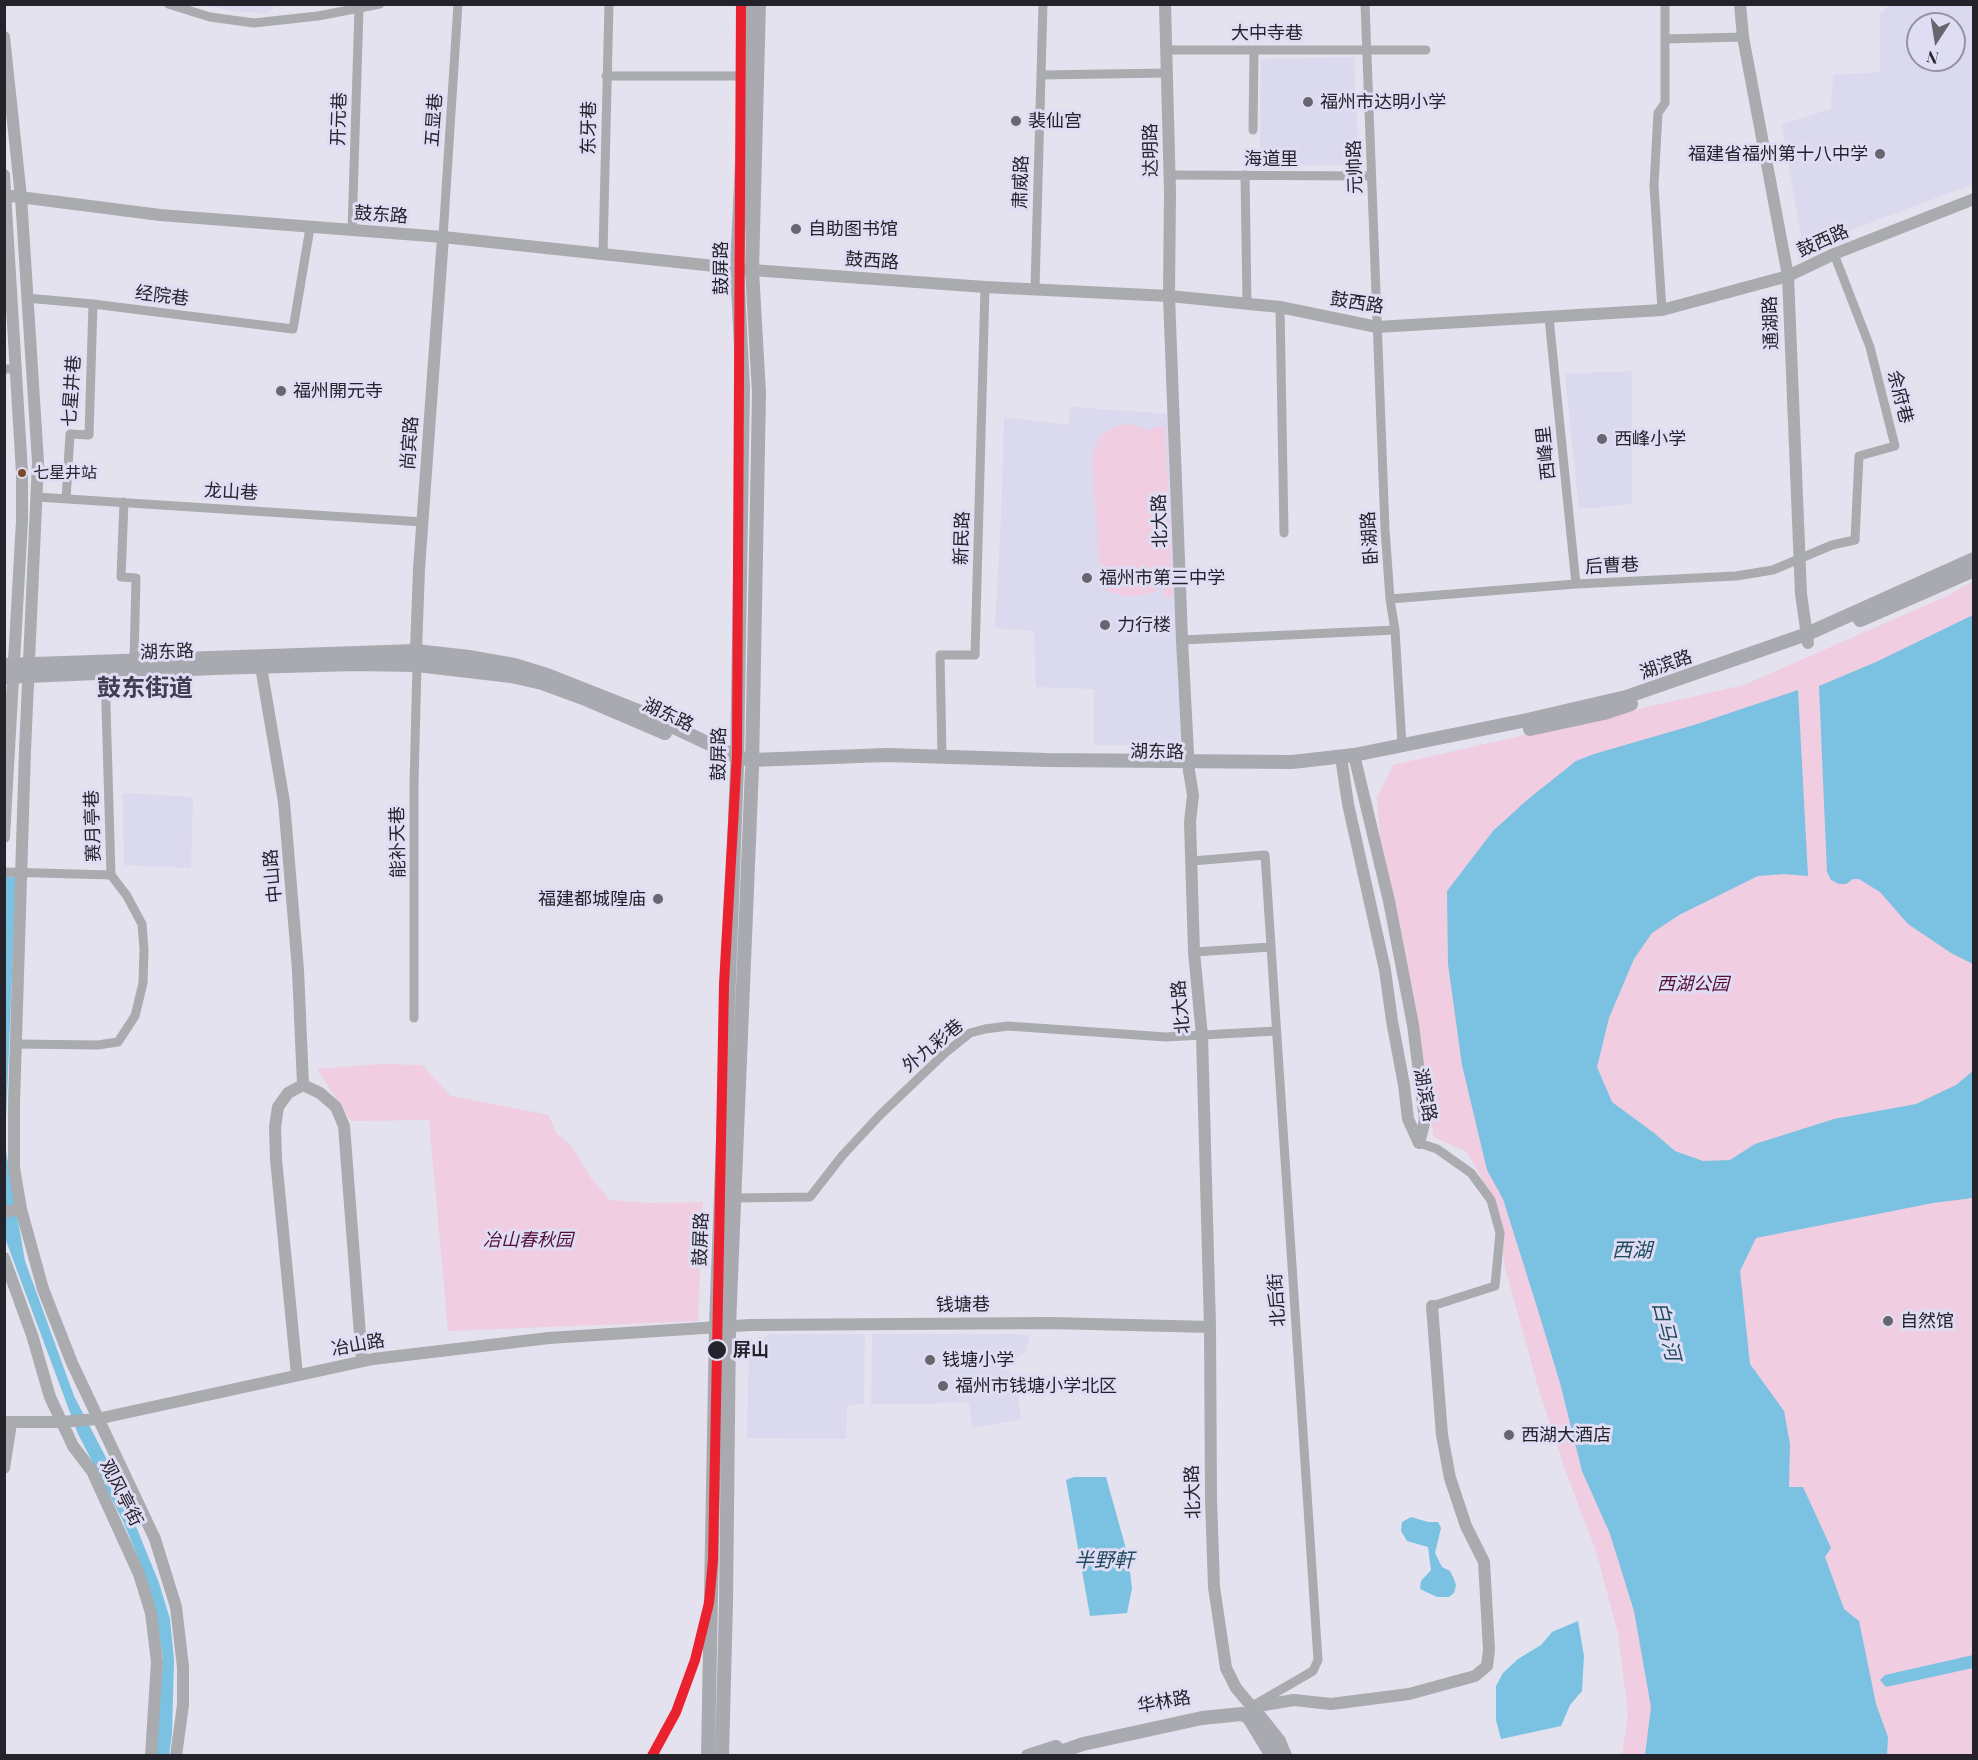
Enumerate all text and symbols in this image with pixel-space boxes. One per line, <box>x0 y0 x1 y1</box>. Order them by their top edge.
north arrow <box>1906 12 1966 72</box>
street label: 大中寺巷 <box>1231 22 1303 44</box>
text: N <box>1925 47 1940 70</box>
place label: 福州市达明小学 <box>1320 91 1446 113</box>
street label: 开元巷 <box>327 92 351 146</box>
street label: 五显巷 <box>421 92 447 148</box>
marker: 福州市达明小学 <box>1301 95 1315 109</box>
street label: 东牙巷 <box>578 101 600 155</box>
place label: 裴仙宫 <box>1028 110 1082 132</box>
marker: 裴仙宫 <box>1009 114 1023 128</box>
street label: 达明路 <box>1140 123 1162 177</box>
street label: 元帅路 <box>1343 140 1367 194</box>
place label: 福建省福州第十八中学 <box>1688 143 1868 165</box>
marker: 福建省福州第十八中学 <box>1873 147 1887 161</box>
street label: 海道里 <box>1244 148 1298 170</box>
street label: 肃威路 <box>1009 155 1033 209</box>
street label: 鼓东路 <box>353 202 409 228</box>
place label: 自助图书馆 <box>808 218 898 240</box>
street label: 鼓西路 <box>1794 220 1852 262</box>
marker: 自助图书馆 <box>789 222 803 236</box>
street label: 鼓屏路 <box>710 241 732 295</box>
street label: 鼓西路 <box>844 248 900 274</box>
street label: 经院巷 <box>134 282 190 310</box>
street label: 鼓西路 <box>1329 288 1385 318</box>
street label: 通湖路 <box>1759 296 1783 350</box>
street label: 七星井巷 <box>59 354 85 428</box>
street label: 余府巷 <box>1883 368 1917 426</box>
place label: 福州開元寺 <box>293 380 383 402</box>
marker: 福州開元寺 <box>274 384 288 398</box>
street label: 尚宾路 <box>397 415 423 471</box>
street label: 西峰里 <box>1532 425 1560 481</box>
place label: 西峰小学 <box>1614 428 1686 450</box>
marker: 西峰小学 <box>1595 432 1609 446</box>
place label: 七星井站 <box>33 463 97 483</box>
marker: 七星井站 <box>16 467 28 479</box>
street label: 龙山巷 <box>203 480 259 504</box>
street label: 北大路 <box>1148 494 1172 548</box>
street label: 卧湖路 <box>1357 510 1383 566</box>
street label: 新民路 <box>950 511 974 565</box>
street label: 后曹巷 <box>1584 554 1640 578</box>
place label: 福州市第三中学 <box>1099 567 1225 589</box>
marker: 福州市第三中学 <box>1080 571 1094 585</box>
place label: 力行楼 <box>1117 614 1171 636</box>
marker: 力行楼 <box>1098 618 1112 632</box>
street label: 湖东路 <box>140 640 194 664</box>
street label: 湖滨路 <box>1637 646 1695 684</box>
district label: 鼓东街道 <box>97 675 193 703</box>
street label: 湖东路 <box>639 694 697 736</box>
street label: 鼓屏路 <box>708 727 730 781</box>
street label: 湖东路 <box>1130 741 1184 763</box>
street label: 赛月亭巷 <box>81 790 105 862</box>
street label: 能补天巷 <box>387 806 409 878</box>
street label: 中山路 <box>260 848 286 904</box>
place label: 福建都城隍庙 <box>538 888 646 910</box>
marker: 福建都城隍庙 <box>651 892 665 906</box>
park label: 西湖公园 <box>1657 973 1729 995</box>
street label: 北大路 <box>1168 979 1194 1035</box>
street label: 外九彩巷 <box>898 1015 968 1077</box>
street label: 湖滨路 <box>1409 1066 1441 1124</box>
street label: 鼓屏路 <box>689 1212 713 1266</box>
park label: 冶山春秋园 <box>483 1229 573 1251</box>
water label: 西湖 <box>1612 1239 1652 1263</box>
street label: 北后街 <box>1264 1272 1290 1328</box>
street label: 钱塘巷 <box>936 1294 990 1316</box>
water label: 白马河 <box>1647 1299 1685 1363</box>
place label: 自然馆 <box>1900 1310 1954 1332</box>
marker: 自然馆 <box>1881 1314 1895 1328</box>
street label: 冶山路 <box>330 1330 386 1360</box>
marker: 屏山 <box>706 1339 728 1361</box>
place label: 屏山 <box>733 1339 769 1361</box>
place label: 钱塘小学 <box>942 1349 1014 1371</box>
marker: 钱塘小学 <box>923 1353 937 1367</box>
place label: 福州市钱塘小学北区 <box>955 1375 1117 1397</box>
marker: 福州市钱塘小学北区 <box>936 1379 950 1393</box>
place label: 西湖大酒店 <box>1521 1424 1611 1446</box>
marker: 西湖大酒店 <box>1502 1428 1516 1442</box>
street label: 观风亭街 <box>95 1456 147 1530</box>
street label: 北大路 <box>1181 1465 1205 1519</box>
water label: 半野軒 <box>1074 1549 1134 1573</box>
street label: 华林路 <box>1136 1687 1192 1717</box>

